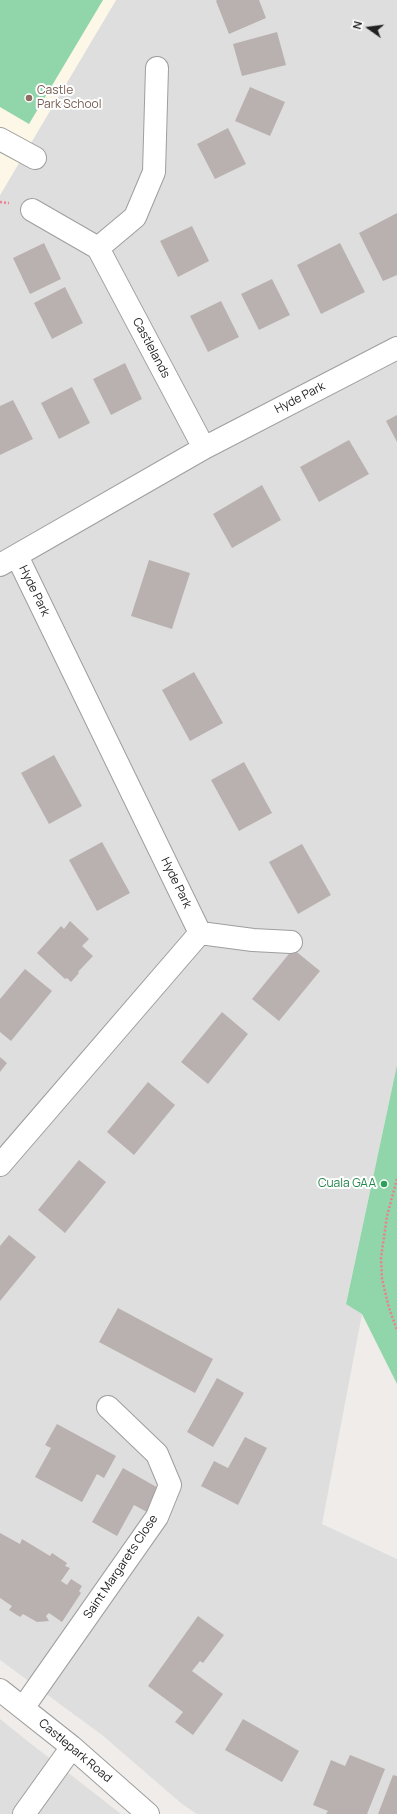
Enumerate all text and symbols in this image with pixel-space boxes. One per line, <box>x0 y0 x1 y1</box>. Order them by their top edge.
north arrow <box>349 8 389 48</box>
text: N <box>349 19 365 31</box>
place label: Castle Park School <box>37 84 101 112</box>
marker: Castle Park School <box>24 93 34 103</box>
street label: Castlelands <box>129 315 173 381</box>
street label: Hyde Park <box>272 379 328 417</box>
street label: Hyde Park <box>16 563 52 619</box>
street label: Hyde Park <box>158 855 194 911</box>
place label: Cuala GAA <box>318 1177 376 1191</box>
marker: Cuala GAA <box>379 1179 389 1189</box>
street label: Saint Margarets Close <box>81 1512 161 1622</box>
street label: Castlepark Road <box>36 1716 114 1786</box>

